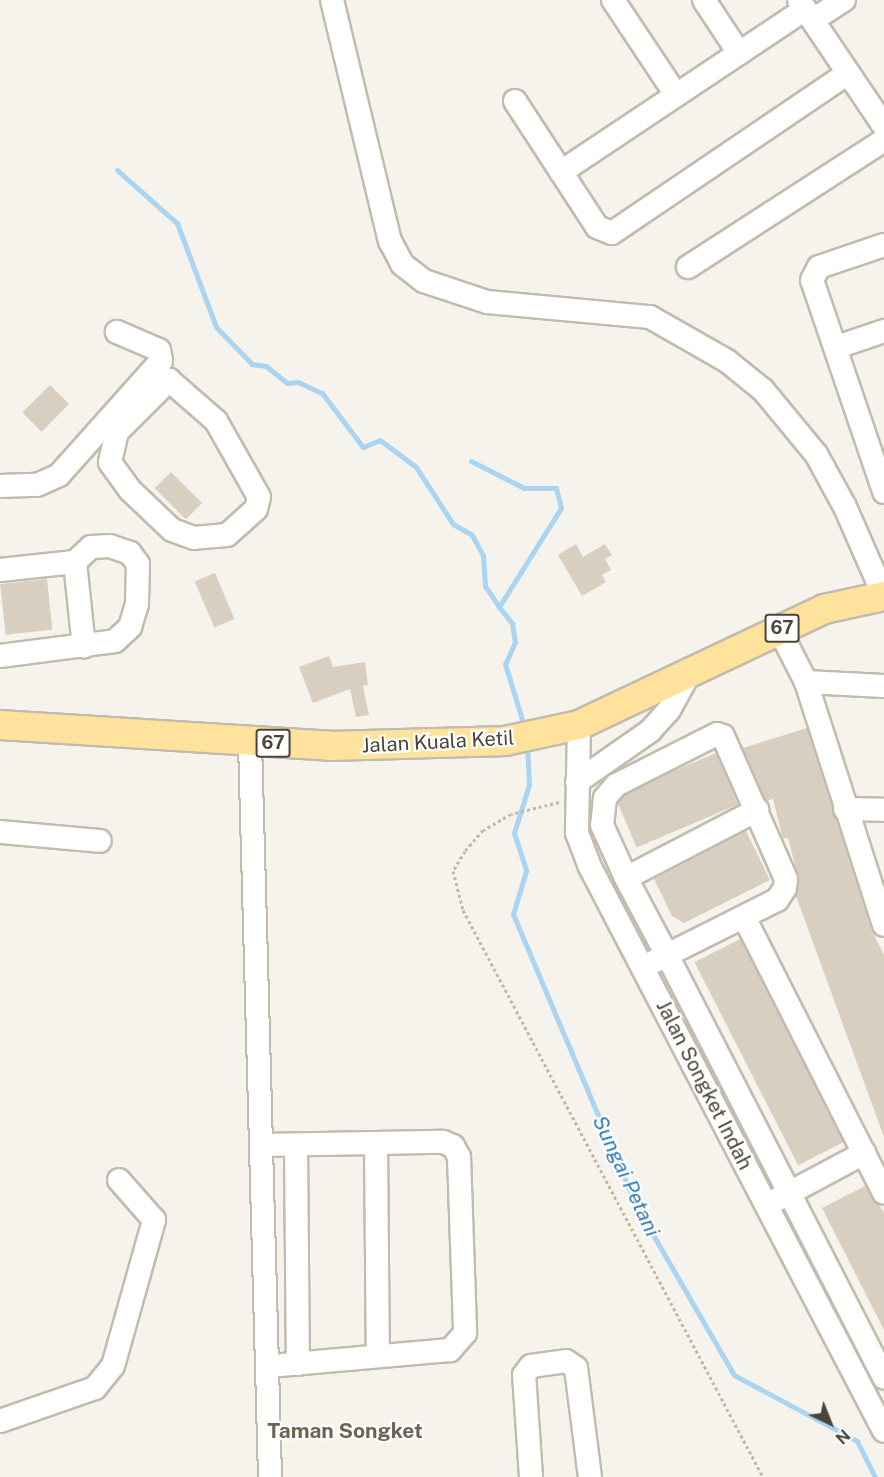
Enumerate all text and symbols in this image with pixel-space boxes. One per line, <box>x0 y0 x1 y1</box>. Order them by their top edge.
road number: 67 <box>764 613 800 643</box>
street label: Jalan Kuala Ketil <box>361 726 515 758</box>
road number: 67 <box>255 728 291 758</box>
street label: Jalan Songket Indah <box>651 996 757 1174</box>
water label: Sungai Petani <box>587 1112 665 1240</box>
north arrow <box>800 1393 860 1453</box>
district label: Taman Songket <box>267 1418 423 1444</box>
text: N <box>832 1425 854 1448</box>

